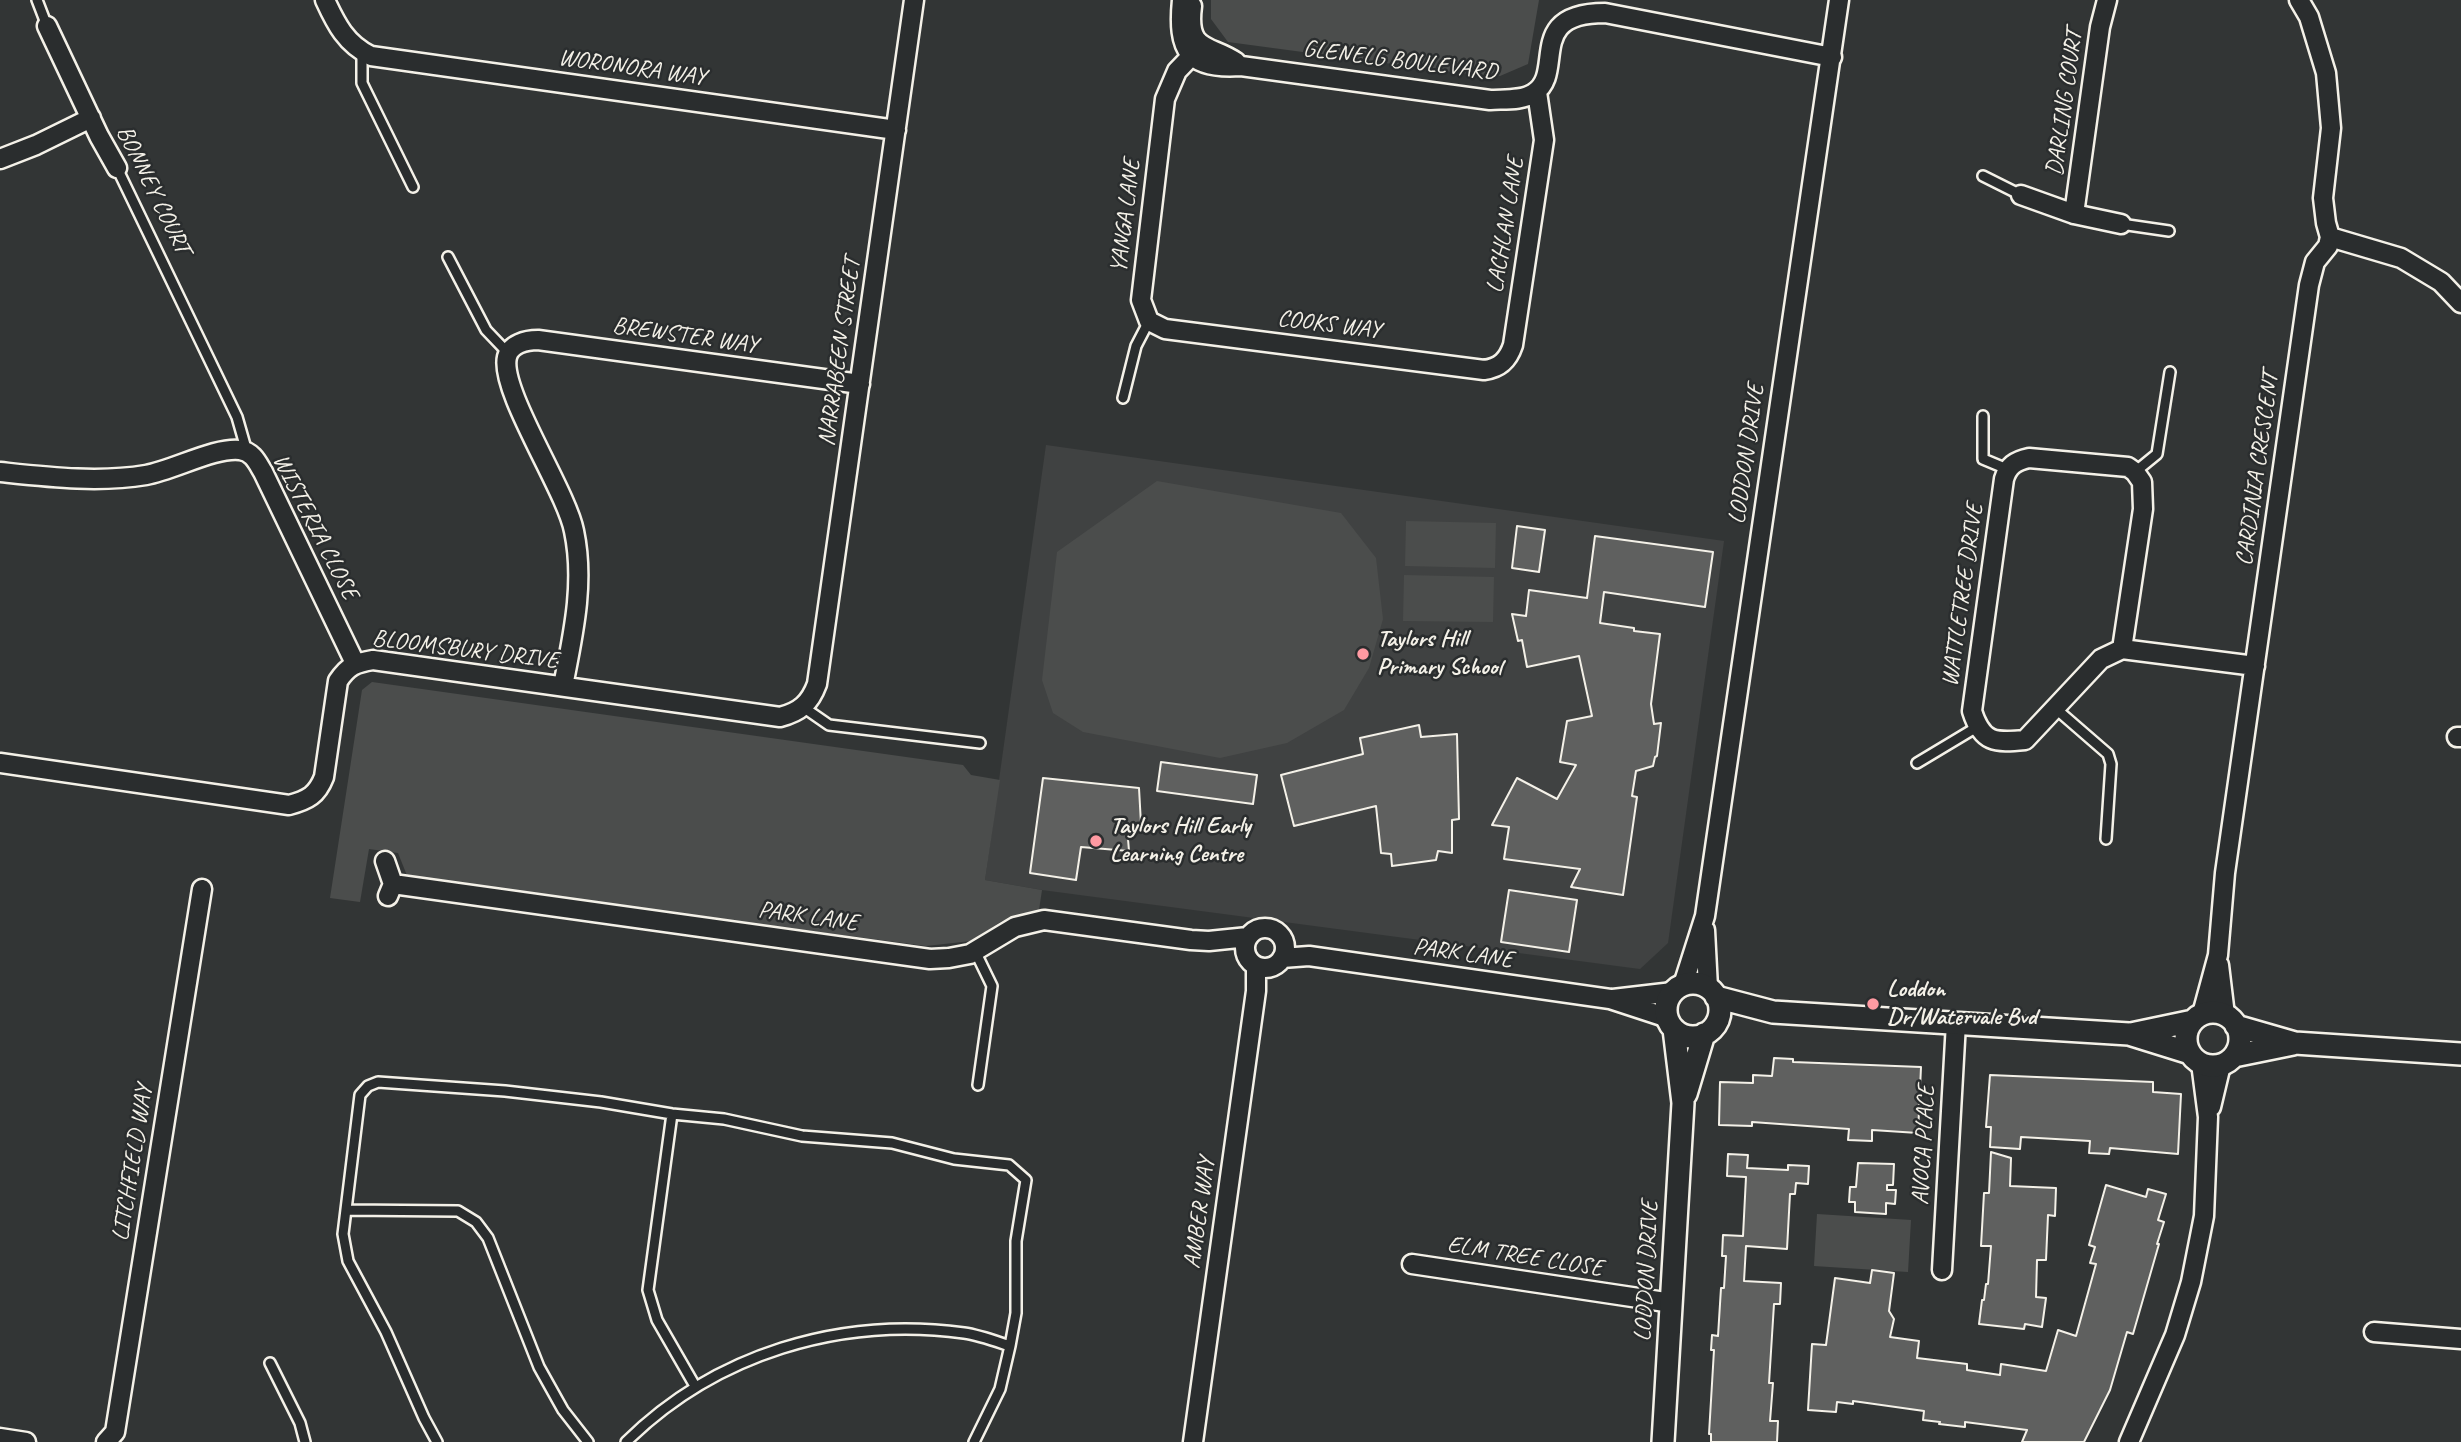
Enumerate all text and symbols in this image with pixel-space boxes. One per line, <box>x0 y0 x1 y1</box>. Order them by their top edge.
street label: DARLING COURT <box>2041 28 2089 178</box>
street label: GLENELG BOULEVARD <box>1301 35 1499 87</box>
street label: WORONORA WAY <box>557 43 707 93</box>
street label: BONNEY COURT <box>110 121 196 259</box>
street label: LACHLAN LANE <box>1481 155 1531 295</box>
street label: YANGA LANE <box>1105 157 1147 275</box>
street label: NARRABEEN STREET <box>813 256 867 448</box>
street label: COOKS WAY <box>1276 304 1382 346</box>
street label: BREWSTER WAY <box>611 312 759 360</box>
street label: CARDINIA CRESCENT <box>2230 370 2286 568</box>
street label: LODDON DRIVE <box>1723 382 1771 526</box>
street label: WISTERIA CLOSE <box>266 449 364 605</box>
street label: WATTLETREE DRIVE <box>1936 502 1990 688</box>
street label: BLOOMSBURY DRIVE <box>371 624 559 676</box>
place label: Taylors Hill Primary School <box>1377 626 1502 682</box>
marker: Taylors Hill Primary School <box>1355 646 1371 662</box>
place label: Taylors Hill Early Learning Centre <box>1110 813 1251 869</box>
marker: Taylors Hill Early Learning Centre <box>1088 833 1104 849</box>
street label: PARK LANE <box>756 896 860 938</box>
street label: PARK LANE <box>1411 933 1515 975</box>
place label: Loddon Dr/Watervale Bvd <box>1887 976 2037 1032</box>
marker: Loddon Dr/Watervale Bvd <box>1865 996 1881 1012</box>
street label: LITCHFIELD WAY <box>106 1083 160 1243</box>
street label: AVOCA PLACE <box>1906 1084 1942 1206</box>
street label: AMBER WAY <box>1178 1156 1222 1270</box>
street label: LODDON DRIVE <box>1629 1200 1665 1342</box>
street label: ELM TREE CLOSE <box>1445 1231 1605 1283</box>

